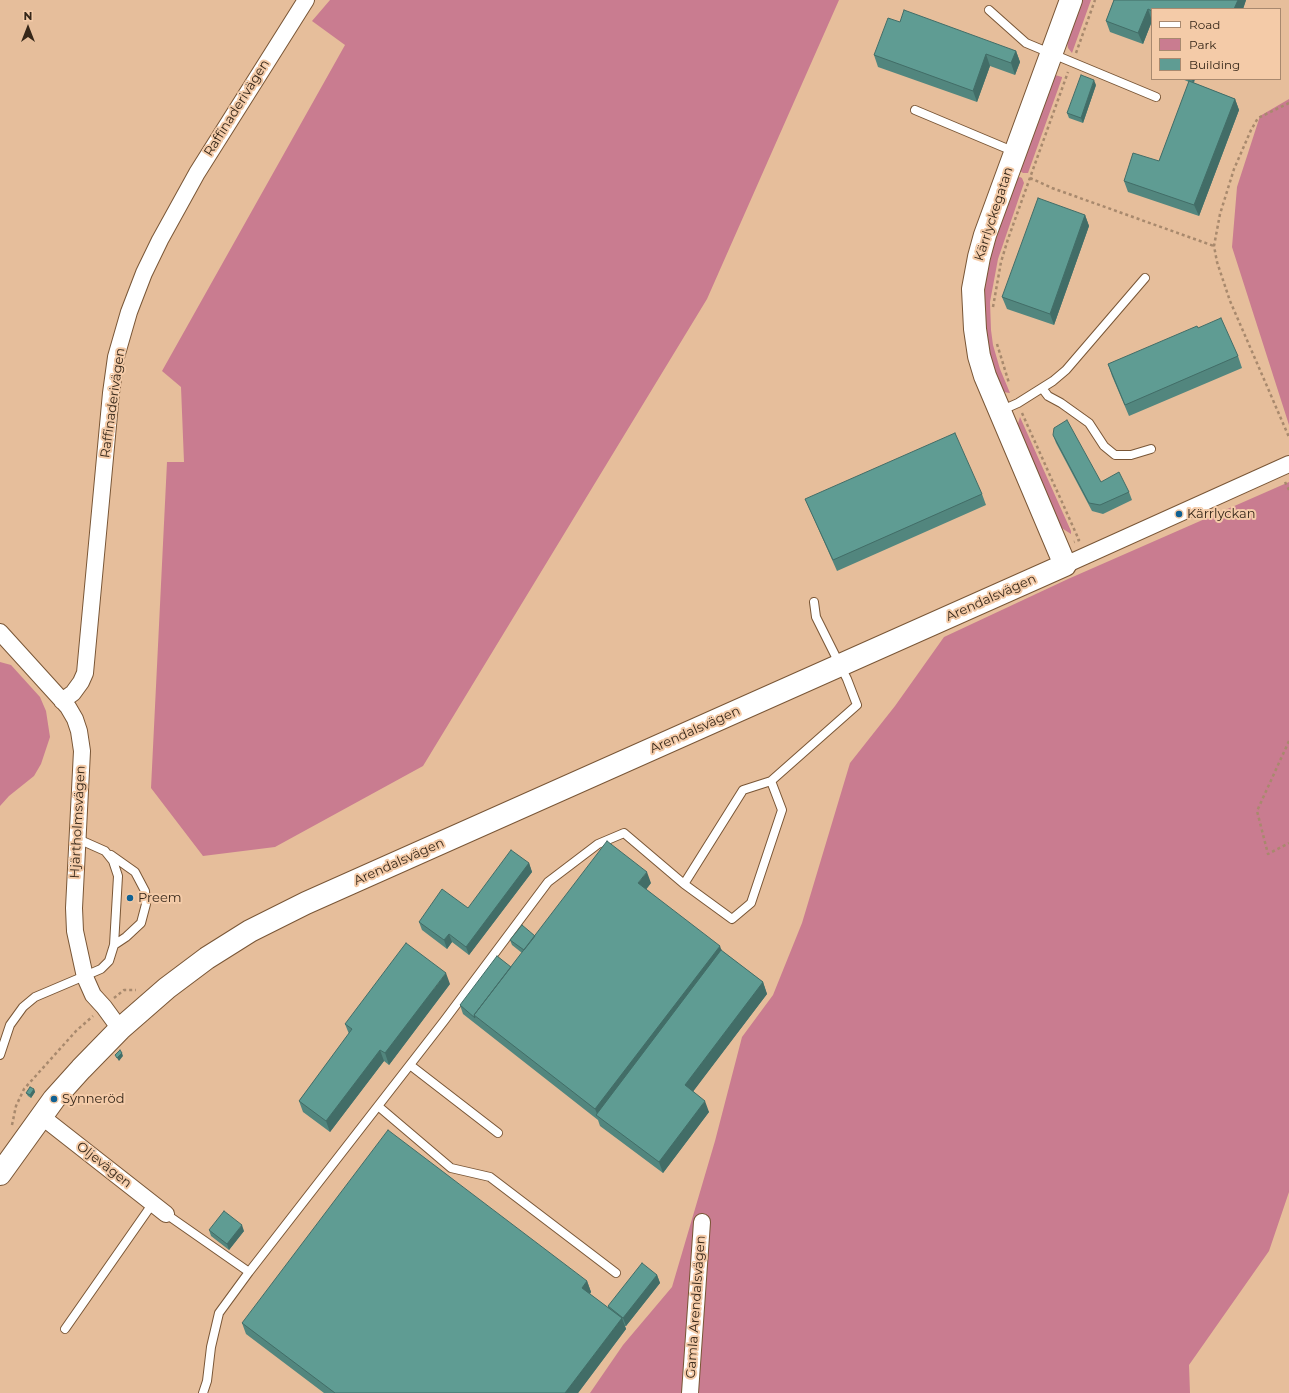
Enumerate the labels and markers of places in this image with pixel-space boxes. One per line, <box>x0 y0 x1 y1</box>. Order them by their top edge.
place label: Kärrlyckan <box>1187 506 1256 522</box>
marker: Kärrlyckan <box>1174 509 1184 519</box>
place label: Preem <box>138 890 182 906</box>
marker: Preem <box>125 893 135 903</box>
place label: Synneröd <box>62 1091 124 1107</box>
marker: Synneröd <box>49 1094 59 1104</box>

